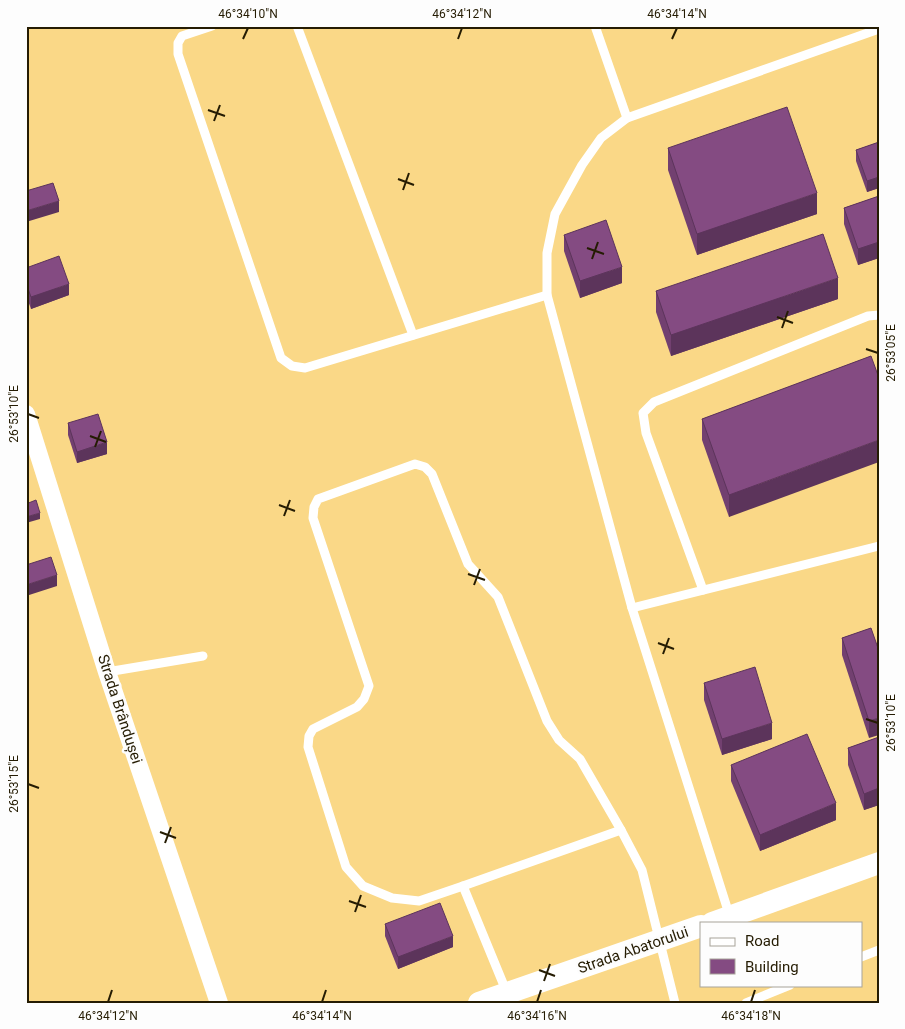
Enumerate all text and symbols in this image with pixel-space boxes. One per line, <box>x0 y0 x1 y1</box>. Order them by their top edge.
text: 46°34'10"N <box>218 7 278 21</box>
text: 46°34'12"N <box>432 7 492 21</box>
text: 46°34'14"N <box>647 7 707 21</box>
text: 26°53'05"E <box>884 324 898 382</box>
text: 26°53'10"E <box>7 385 21 443</box>
street label: Strada Brândușei <box>94 652 146 766</box>
text: 26°53'10"E <box>884 694 898 752</box>
text: 26°53'15"E <box>7 755 21 813</box>
legend <box>700 922 862 986</box>
street label: Strada Abatorului <box>575 923 691 977</box>
text: Road <box>745 932 779 950</box>
text: Building <box>745 958 799 976</box>
text: 46°34'12"N <box>78 1009 138 1023</box>
text: 46°34'14"N <box>292 1009 352 1023</box>
text: 46°34'16"N <box>507 1009 567 1023</box>
text: 46°34'18"N <box>721 1009 781 1023</box>

